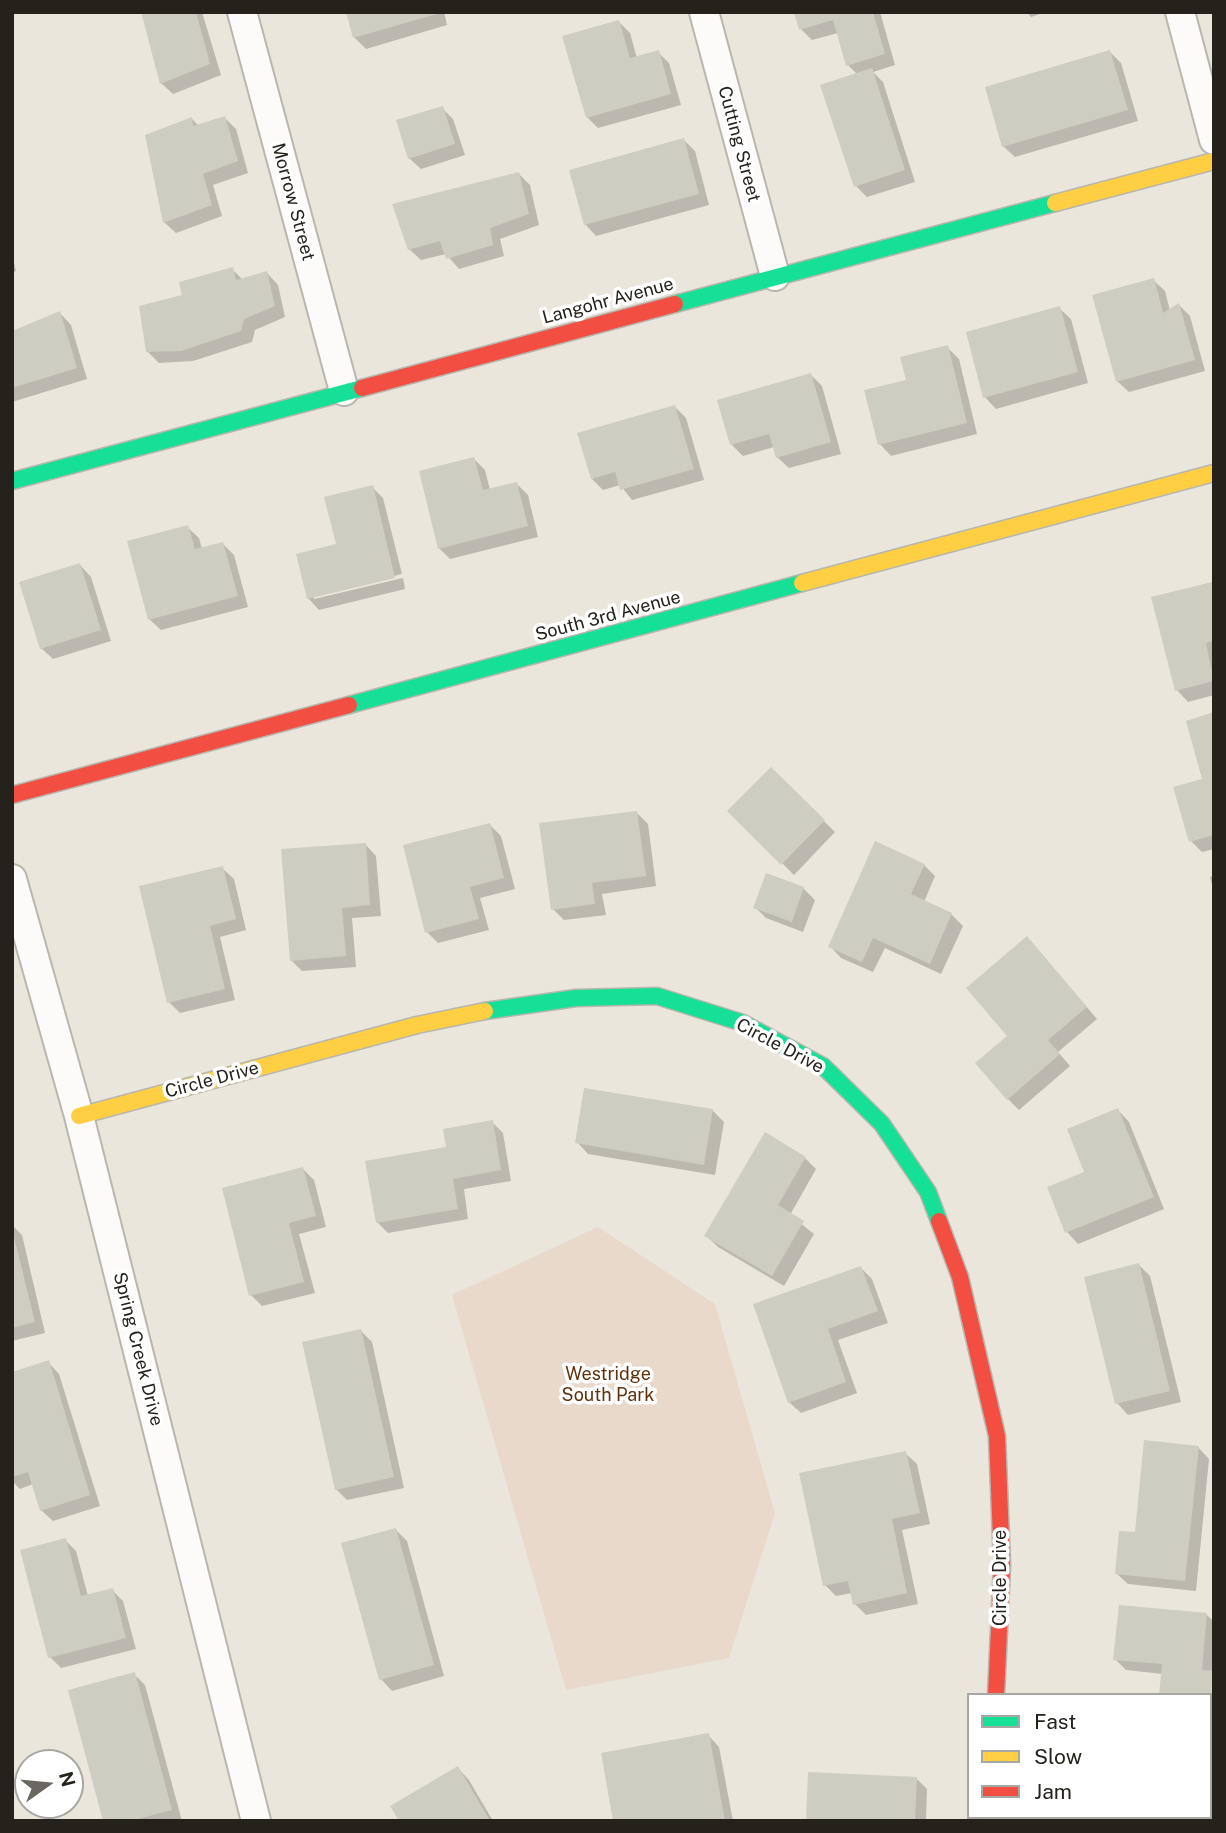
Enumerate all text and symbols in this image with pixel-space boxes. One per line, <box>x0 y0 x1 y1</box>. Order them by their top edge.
street label: Cutting Street <box>713 84 765 204</box>
street label: Morrow Street <box>267 141 319 263</box>
street label: Langohr Avenue <box>540 273 676 329</box>
street label: South 3rd Avenue <box>533 586 683 646</box>
street label: Circle Drive <box>732 1014 828 1078</box>
street label: Circle Drive <box>163 1057 261 1103</box>
street label: Spring Creek Drive <box>108 1270 168 1428</box>
park label: Westridge South Park <box>562 1363 654 1406</box>
street label: Circle Drive <box>989 1530 1011 1626</box>
legend <box>967 1693 1212 1819</box>
text: Fast <box>1034 1709 1076 1734</box>
text: Slow <box>1034 1744 1082 1769</box>
north arrow <box>14 1749 84 1819</box>
text: N <box>55 1769 80 1789</box>
text: Jam <box>1034 1779 1072 1804</box>

